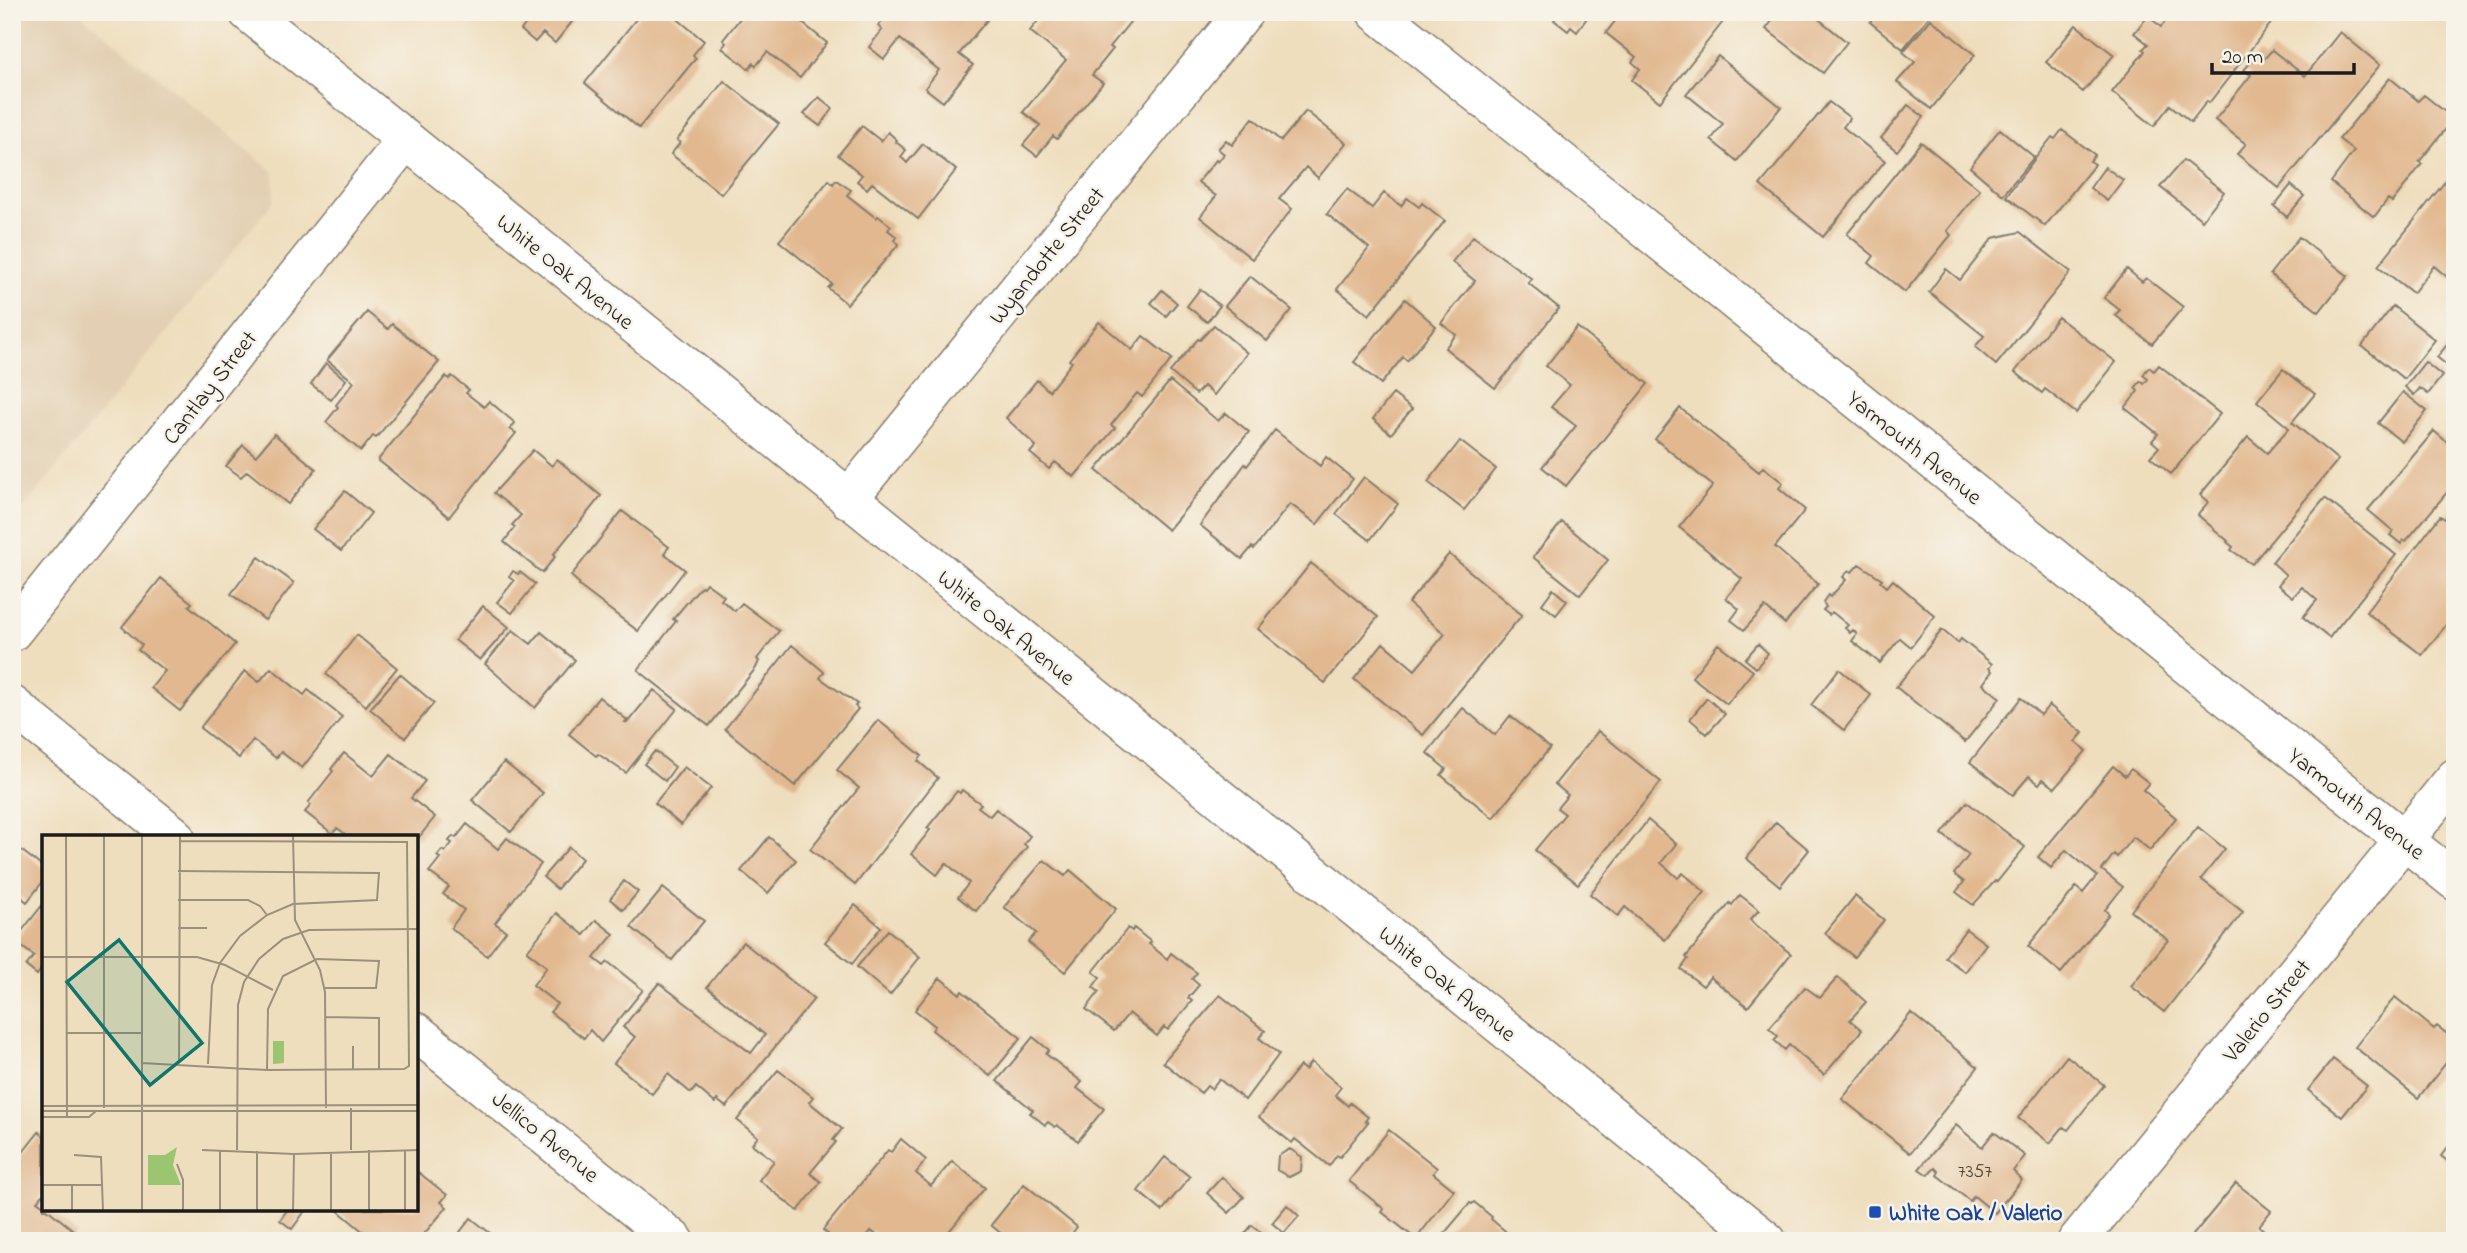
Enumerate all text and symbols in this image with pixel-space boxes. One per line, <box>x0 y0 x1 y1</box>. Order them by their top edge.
scale bar <box>2212 32 2353 76</box>
text: 20 m <box>2222 43 2263 73</box>
street label: Wyandotte Street <box>982 180 1116 334</box>
street label: White Oak Avenue <box>488 207 641 339</box>
street label: Cantlay Street <box>156 324 268 454</box>
street label: Yarmouth Avenue <box>1838 384 1989 514</box>
street label: White Oak Avenue <box>929 563 1082 695</box>
street label: Yarmouth Avenue <box>2280 741 2432 870</box>
inset map <box>42 835 418 1211</box>
street label: White Oak Avenue <box>1370 919 1523 1051</box>
street label: Valerio Street <box>2215 953 2320 1071</box>
street label: Jellico Avenue <box>483 1084 606 1192</box>
house number: 7357 <box>1958 1159 1992 1186</box>
place label: White Oak / Valerio <box>1889 1198 2063 1231</box>
marker: White Oak / Valerio <box>1867 1204 1883 1220</box>

